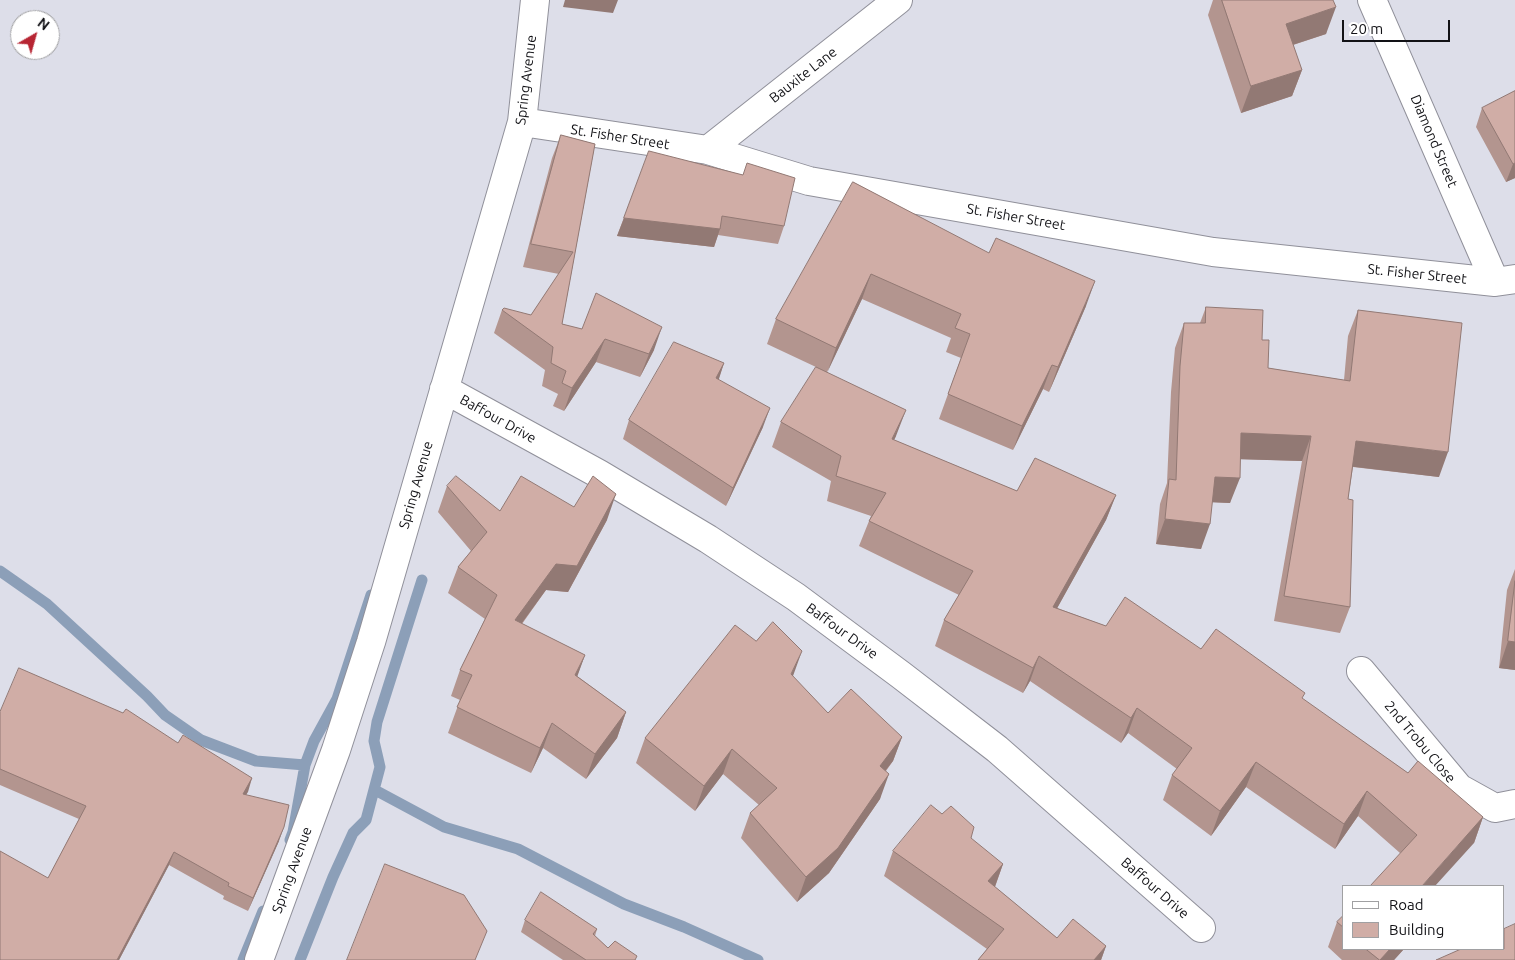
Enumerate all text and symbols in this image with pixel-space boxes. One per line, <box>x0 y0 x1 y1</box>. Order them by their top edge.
north arrow <box>10 10 60 60</box>
scale bar <box>1345 10 1452 42</box>
text: N <box>35 14 53 33</box>
text: 20 m <box>1350 20 1383 37</box>
street label: Spring Avenue <box>512 34 540 126</box>
street label: Bauxite Lane <box>766 43 840 107</box>
street label: Diamond Street <box>1407 92 1461 190</box>
street label: St. Fisher Street <box>569 121 671 153</box>
street label: St. Fisher Street <box>965 200 1067 234</box>
street label: St. Fisher Street <box>1366 260 1468 288</box>
street label: Baffour Drive <box>457 391 539 447</box>
street label: Spring Avenue <box>395 439 437 531</box>
street label: Baffour Drive <box>803 599 881 663</box>
street label: 2nd Trobu Close <box>1381 698 1459 786</box>
street label: Spring Avenue <box>269 825 315 915</box>
street label: Baffour Drive <box>1118 854 1192 922</box>
legend <box>1342 885 1505 950</box>
text: Road <box>1389 896 1424 913</box>
text: Building <box>1389 921 1444 938</box>

